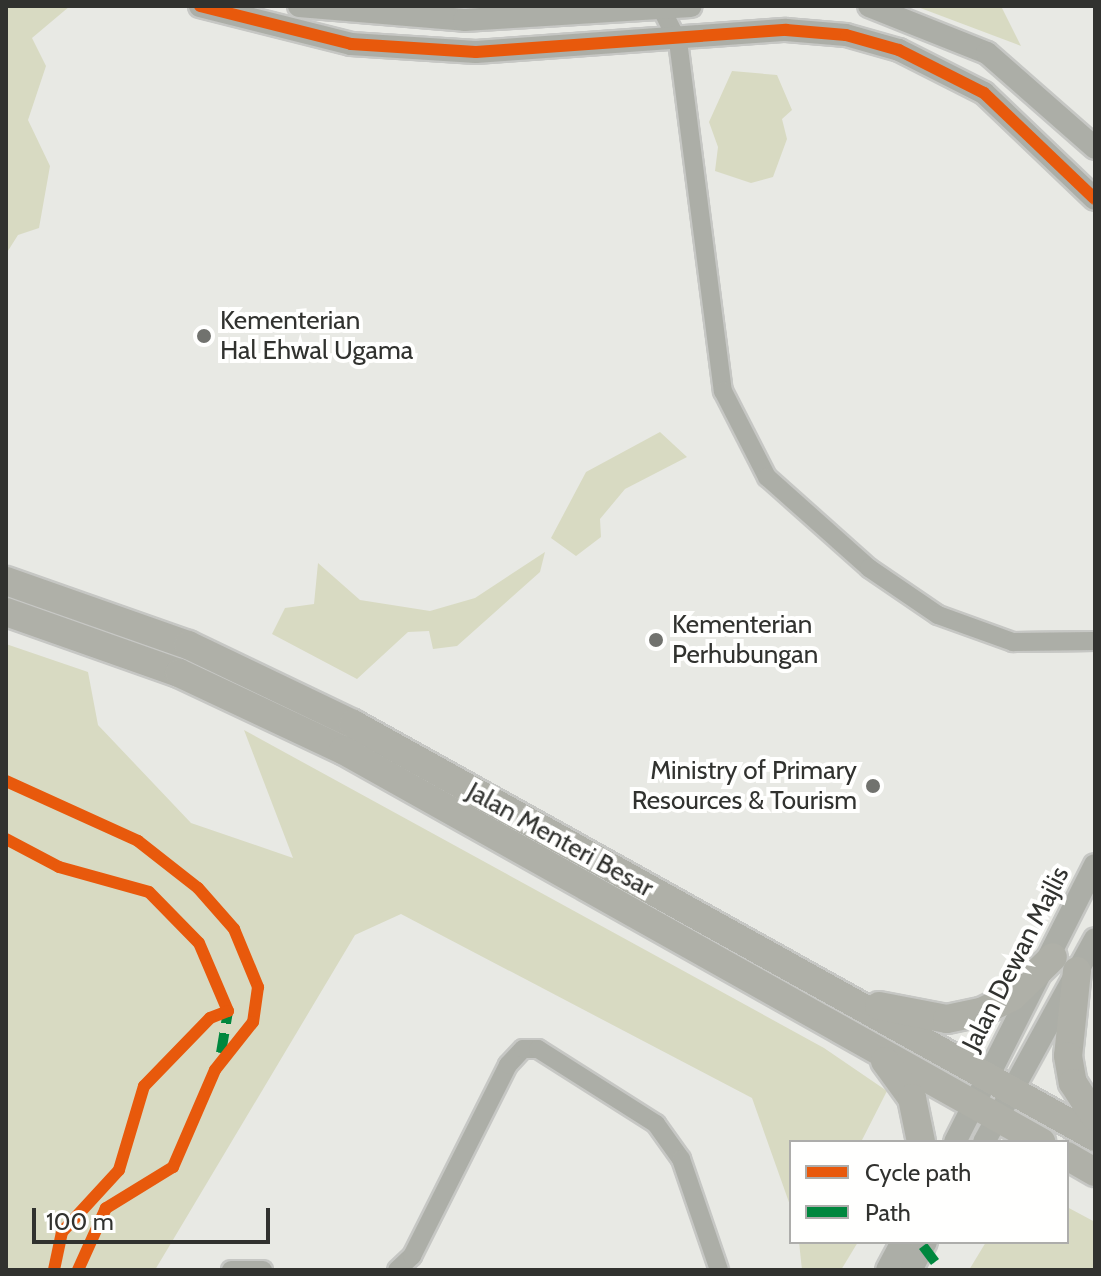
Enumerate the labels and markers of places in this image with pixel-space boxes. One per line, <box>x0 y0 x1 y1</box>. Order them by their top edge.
place label: Kementerian Hal Ehwal Ugama <box>220 305 413 366</box>
marker: Kementerian Hal Ehwal Ugama <box>195 327 213 345</box>
place label: Kementerian Perhubungan <box>672 609 818 670</box>
marker: Kementerian Perhubungan <box>647 631 665 649</box>
place label: Ministry of Primary Resources & Tourism <box>632 755 857 816</box>
marker: Ministry of Primary Resources & Tourism <box>864 777 882 795</box>

